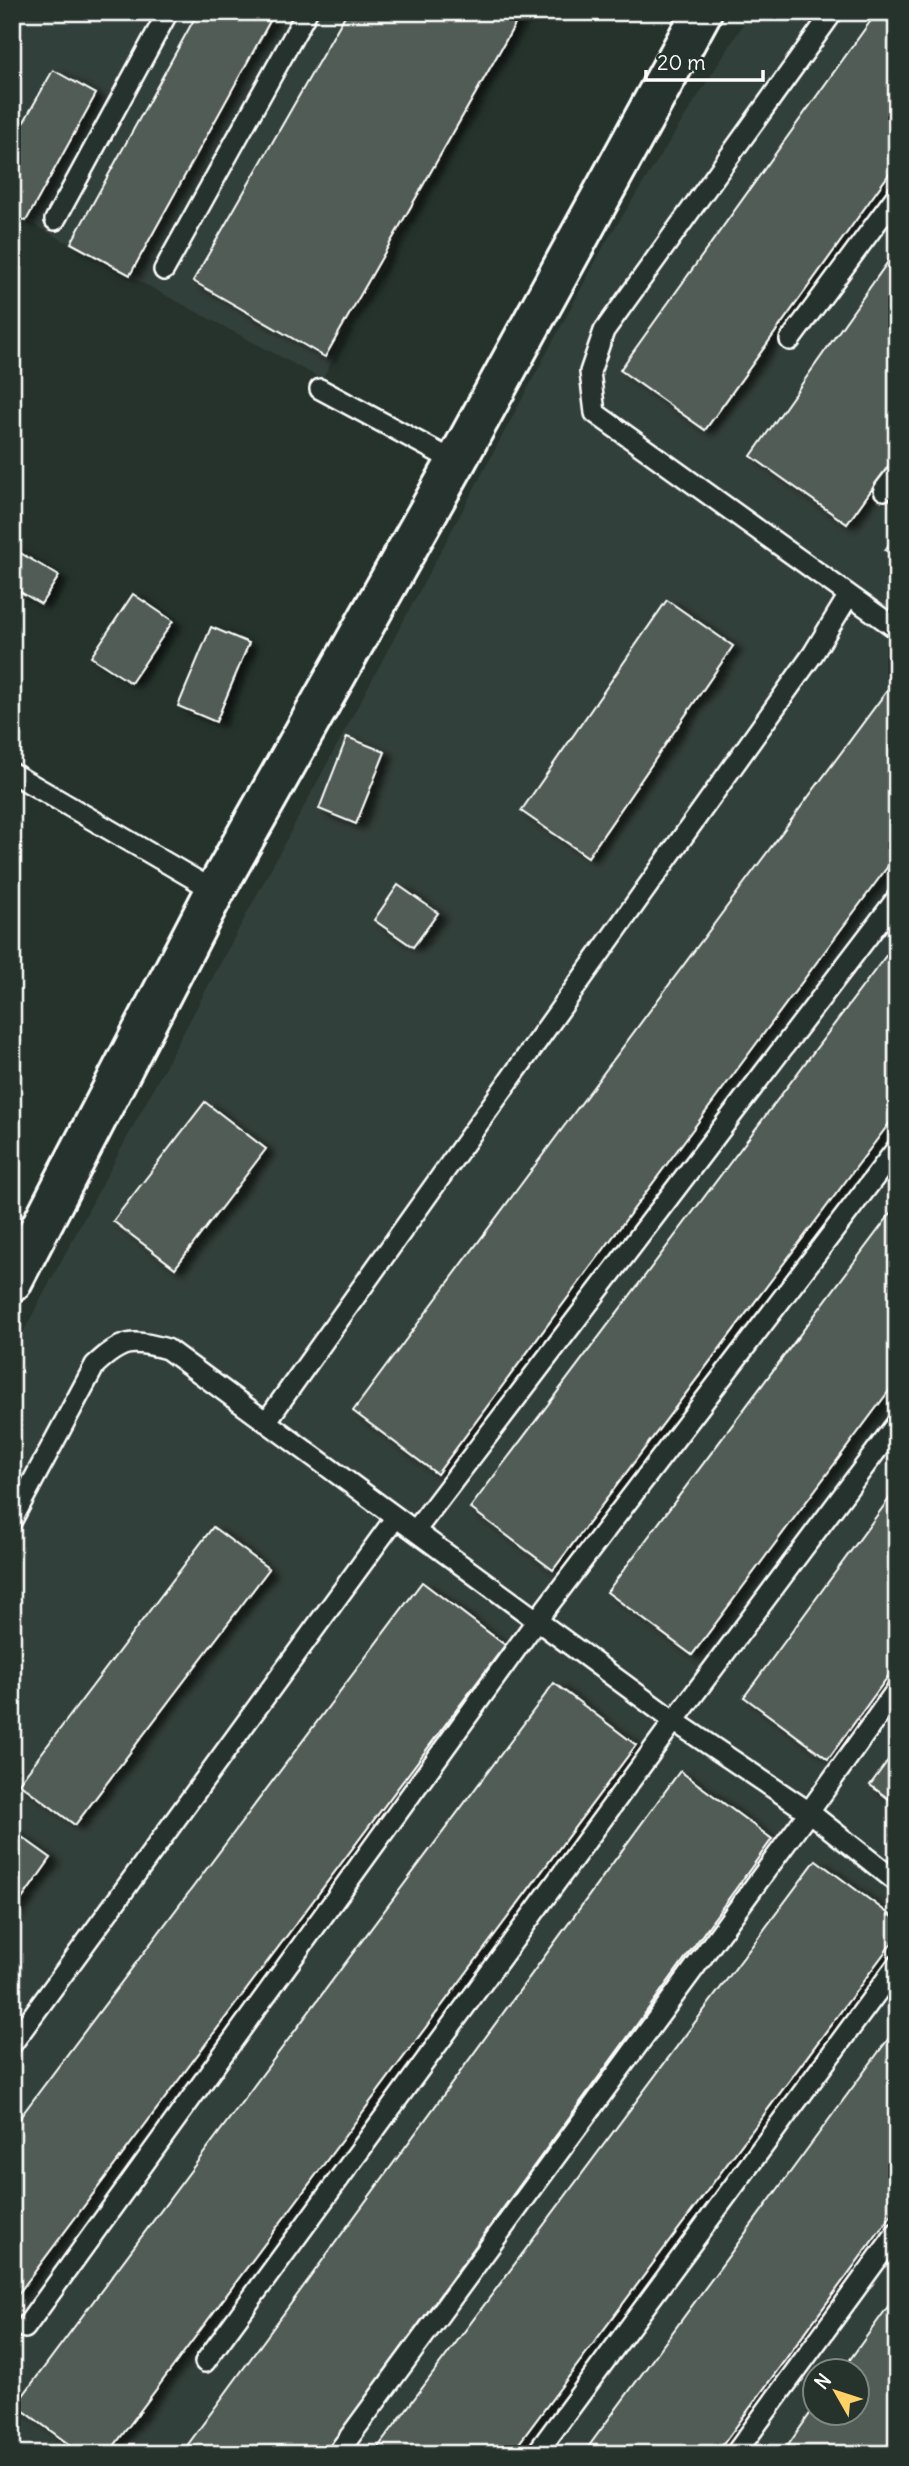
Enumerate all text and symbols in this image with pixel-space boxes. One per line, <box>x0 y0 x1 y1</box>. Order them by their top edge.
scale bar <box>646 38 764 82</box>
text: 20 m <box>657 49 706 76</box>
north arrow <box>800 2358 870 2428</box>
text: N <box>809 2369 836 2394</box>

